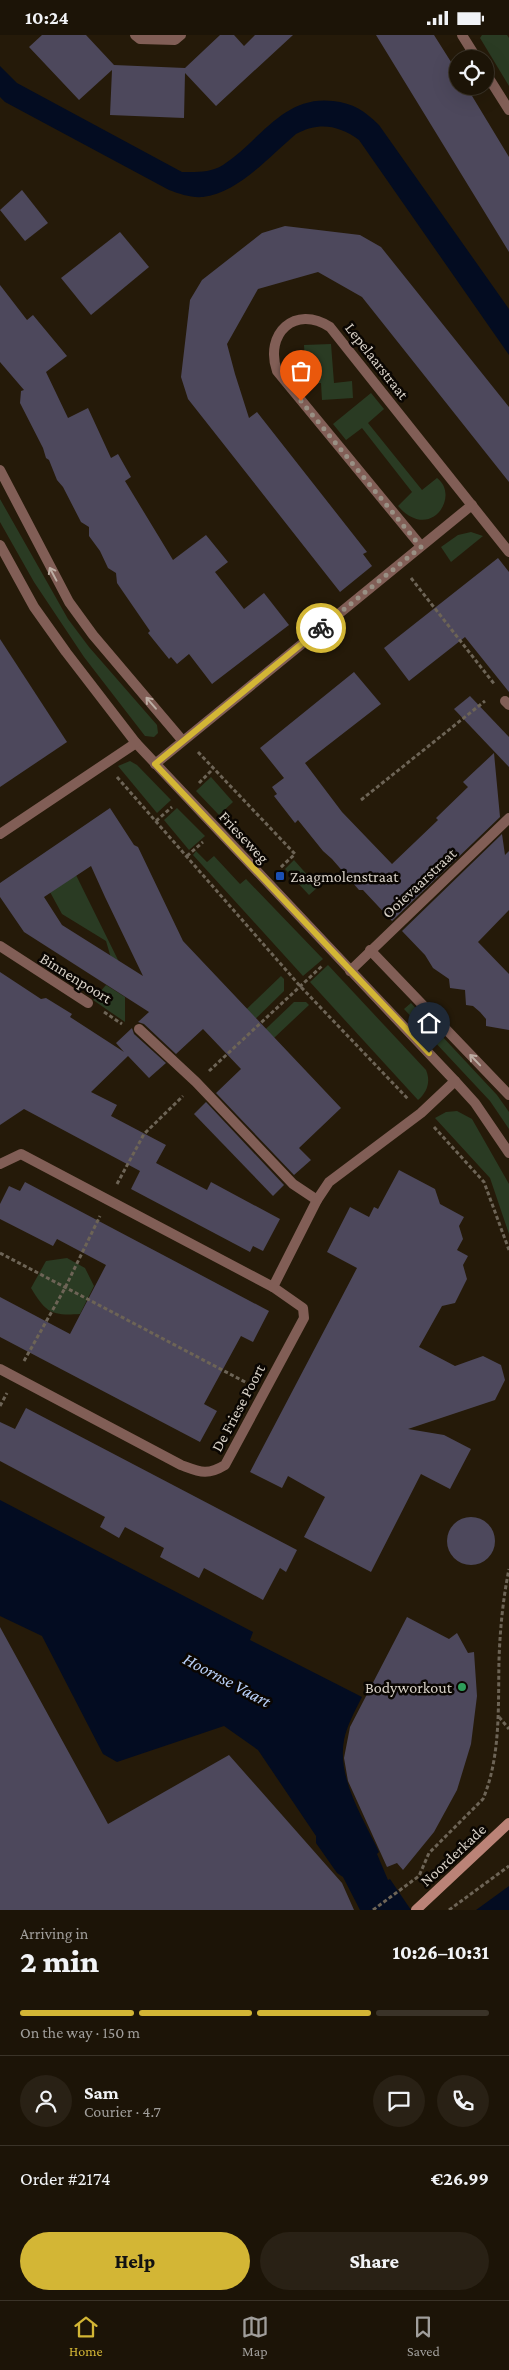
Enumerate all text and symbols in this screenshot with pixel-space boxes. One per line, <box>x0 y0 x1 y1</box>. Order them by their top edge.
text: 10:24 <box>25 7 69 28</box>
map controls <box>449 50 494 95</box>
button: locate <box>449 50 494 95</box>
street label: Lepelaarstraat <box>341 319 412 404</box>
pin <box>280 350 322 401</box>
icon: bag <box>287 357 315 385</box>
one-way arrow <box>48 567 58 581</box>
courier <box>296 603 346 653</box>
icon: bike <box>307 614 335 642</box>
one-way arrow <box>145 697 156 710</box>
street label: Frieseweg <box>215 808 272 867</box>
street label: Ooievaarstraat <box>379 844 460 921</box>
place label: Zaagmolenstraat <box>290 868 399 886</box>
marker: Zaagmolenstraat <box>274 870 286 882</box>
street label: Binnenpoort <box>37 949 115 1008</box>
pin <box>408 1002 450 1053</box>
icon: home <box>415 1009 443 1037</box>
one-way arrow <box>469 1054 481 1067</box>
street label: De Friese Poort <box>208 1361 268 1454</box>
water label: Hoornse Vaart <box>180 1649 275 1712</box>
place label: Bodyworkout <box>365 1679 453 1697</box>
marker: Bodyworkout <box>456 1681 468 1693</box>
street label: Noorderkade <box>417 1820 489 1890</box>
text: Arriving in <box>20 1925 88 1942</box>
text: 10:26–10:31 <box>392 1942 489 1963</box>
text: 2 min <box>20 1943 99 1979</box>
text: On the way · 150 m <box>20 2024 140 2041</box>
button: person <box>20 2075 72 2127</box>
button: chat <box>373 2075 425 2127</box>
button: phone <box>437 2075 489 2127</box>
text: Sam <box>84 2082 119 2103</box>
text: Courier · 4.7 <box>84 2103 161 2120</box>
text: Order #2174 <box>20 2168 111 2189</box>
text: €26.99 <box>431 2168 489 2189</box>
button: Help <box>20 2232 250 2290</box>
button: Share <box>260 2232 489 2290</box>
tab: Home <box>69 2313 103 2359</box>
tab: Map <box>241 2313 269 2359</box>
tab: Saved <box>407 2313 440 2359</box>

